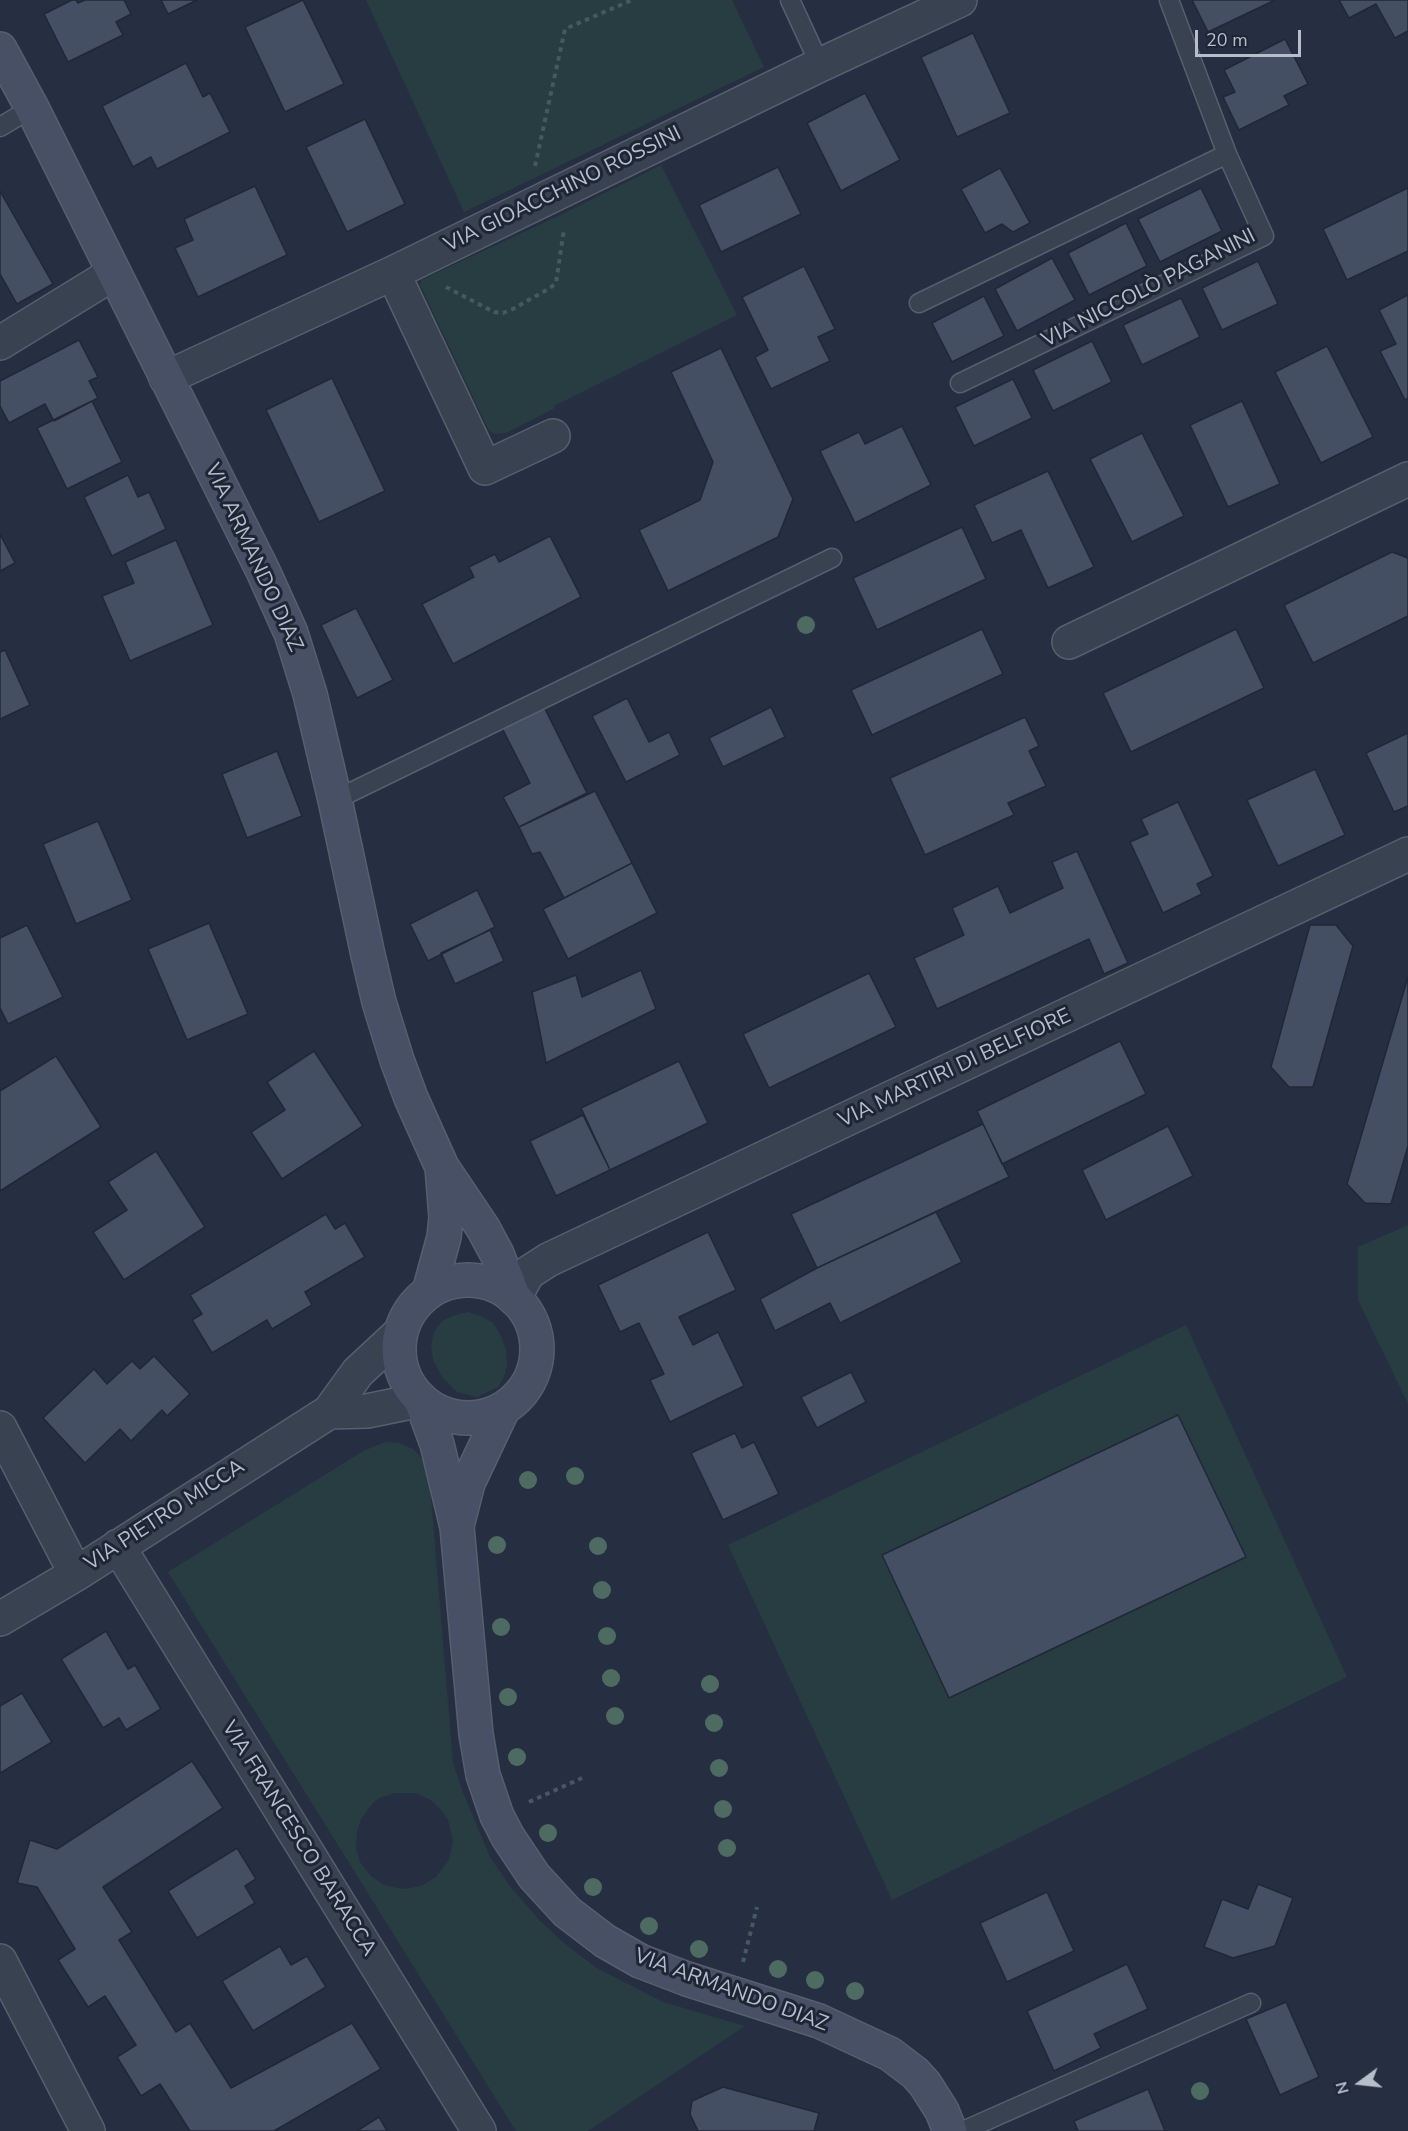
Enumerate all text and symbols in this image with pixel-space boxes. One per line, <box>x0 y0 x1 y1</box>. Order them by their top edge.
scale bar <box>1198 18 1304 56</box>
text: 20 m <box>1206 28 1248 52</box>
street label: VIA GIOACCHINO ROSSINI <box>440 122 686 258</box>
street label: VIA NICCOLÒ PAGANINI <box>1038 224 1260 354</box>
street label: VIA ARMANDO DIAZ <box>198 460 308 656</box>
street label: VIA MARTIRI DI BELFIORE <box>835 1004 1075 1134</box>
street label: VIA PIETRO MICCA <box>80 1455 250 1577</box>
street label: VIA FRANCESCO BARACCA <box>215 1717 381 1961</box>
street label: VIA ARMANDO DIAZ <box>631 1944 831 2038</box>
north arrow <box>1330 2053 1390 2113</box>
text: N <box>1330 2079 1355 2096</box>

